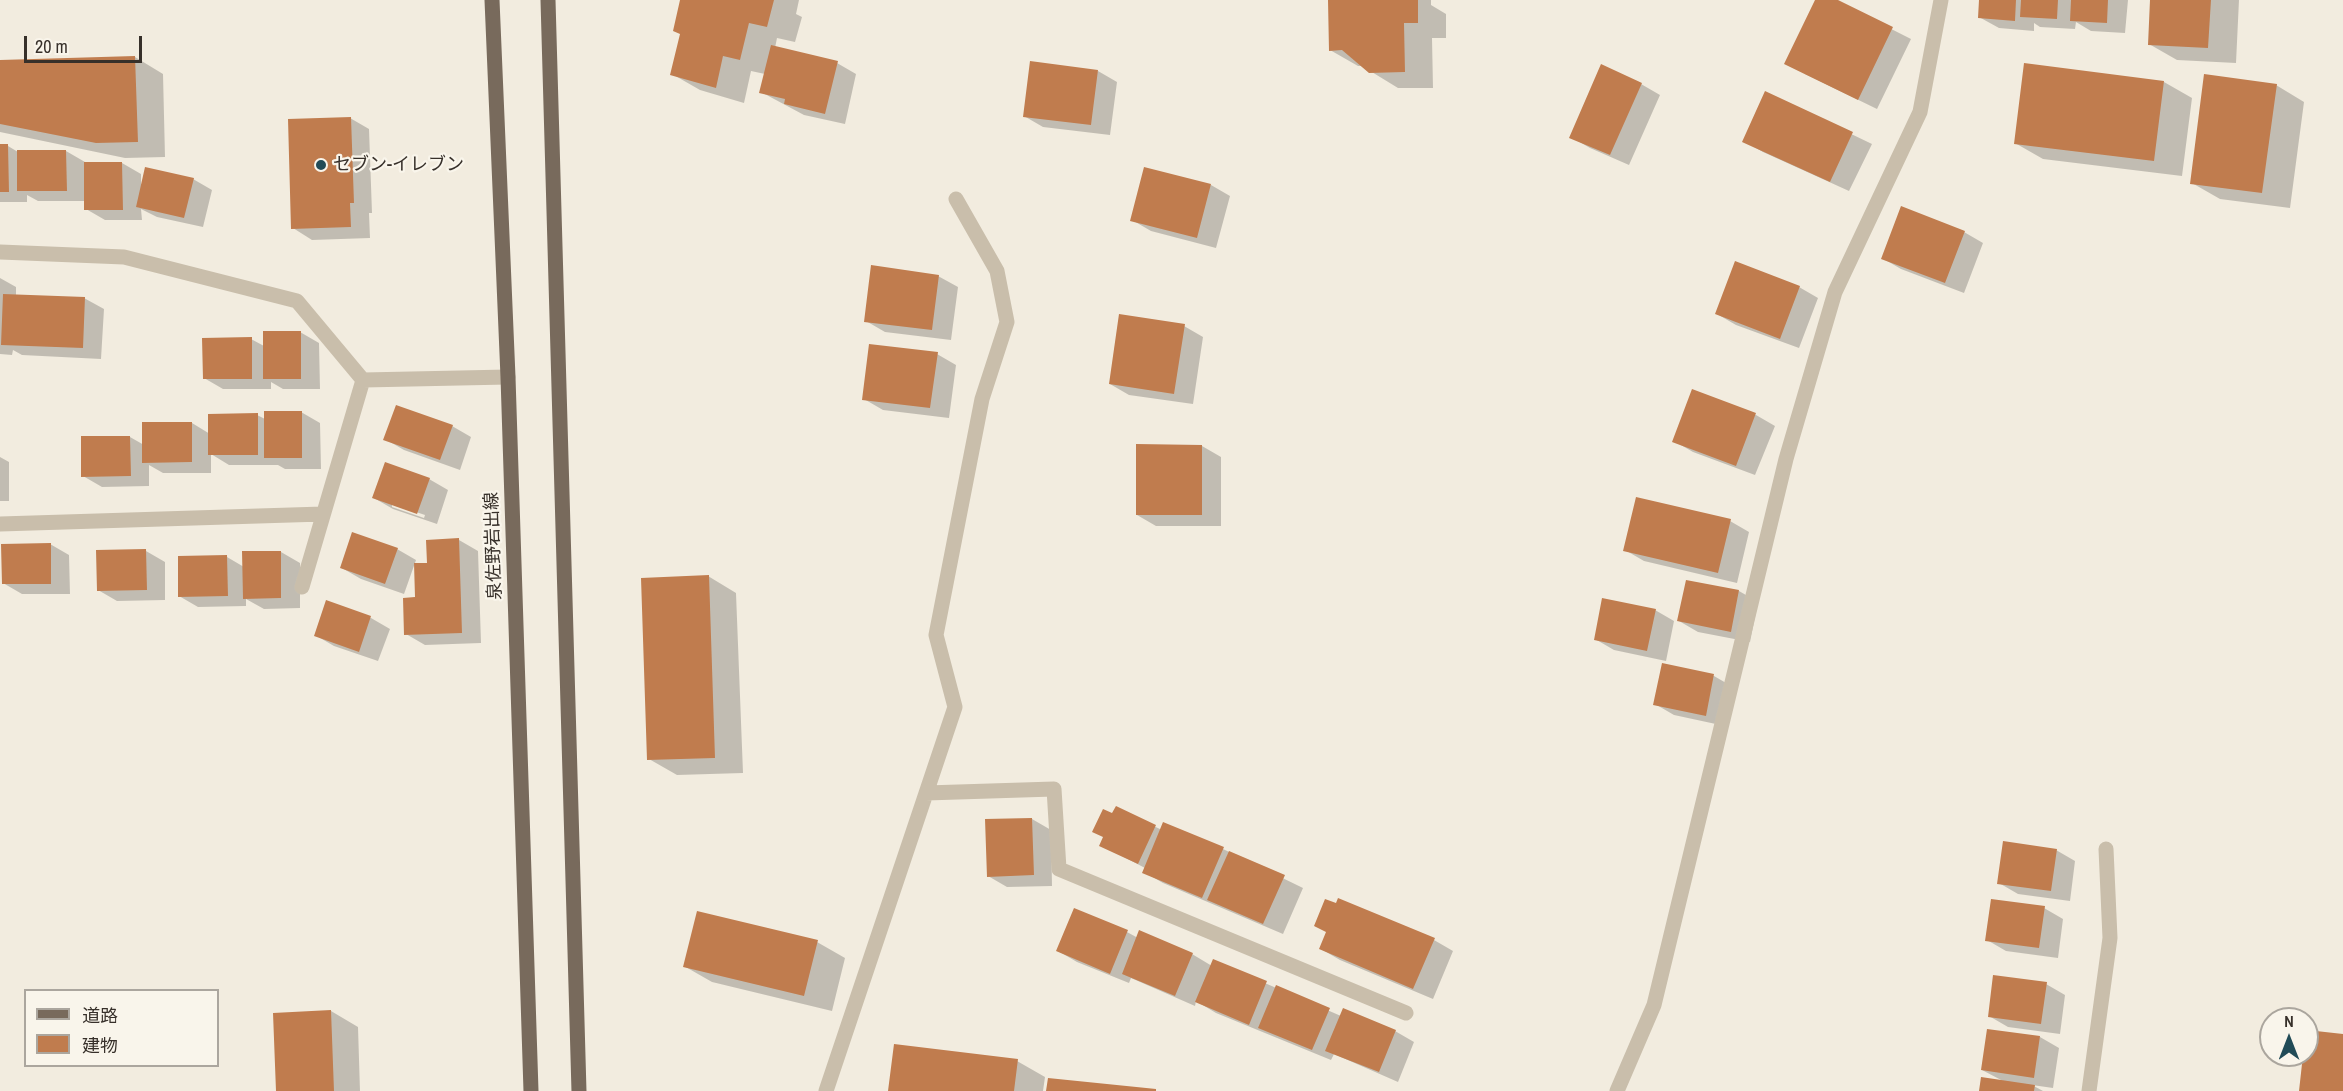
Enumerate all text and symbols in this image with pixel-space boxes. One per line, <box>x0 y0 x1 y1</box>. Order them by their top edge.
scale bar <box>27 24 146 62</box>
text: 20 m <box>35 34 68 59</box>
place label: セブン-イレブン <box>333 154 464 176</box>
marker: セブン-イレブン <box>314 158 328 172</box>
street label: 泉佐野岩出線 <box>481 492 507 600</box>
legend <box>24 989 219 1067</box>
text: 道路 <box>82 1003 118 1028</box>
north arrow <box>2259 1007 2319 1067</box>
text: N <box>2284 1010 2294 1032</box>
text: 建物 <box>82 1033 118 1058</box>

